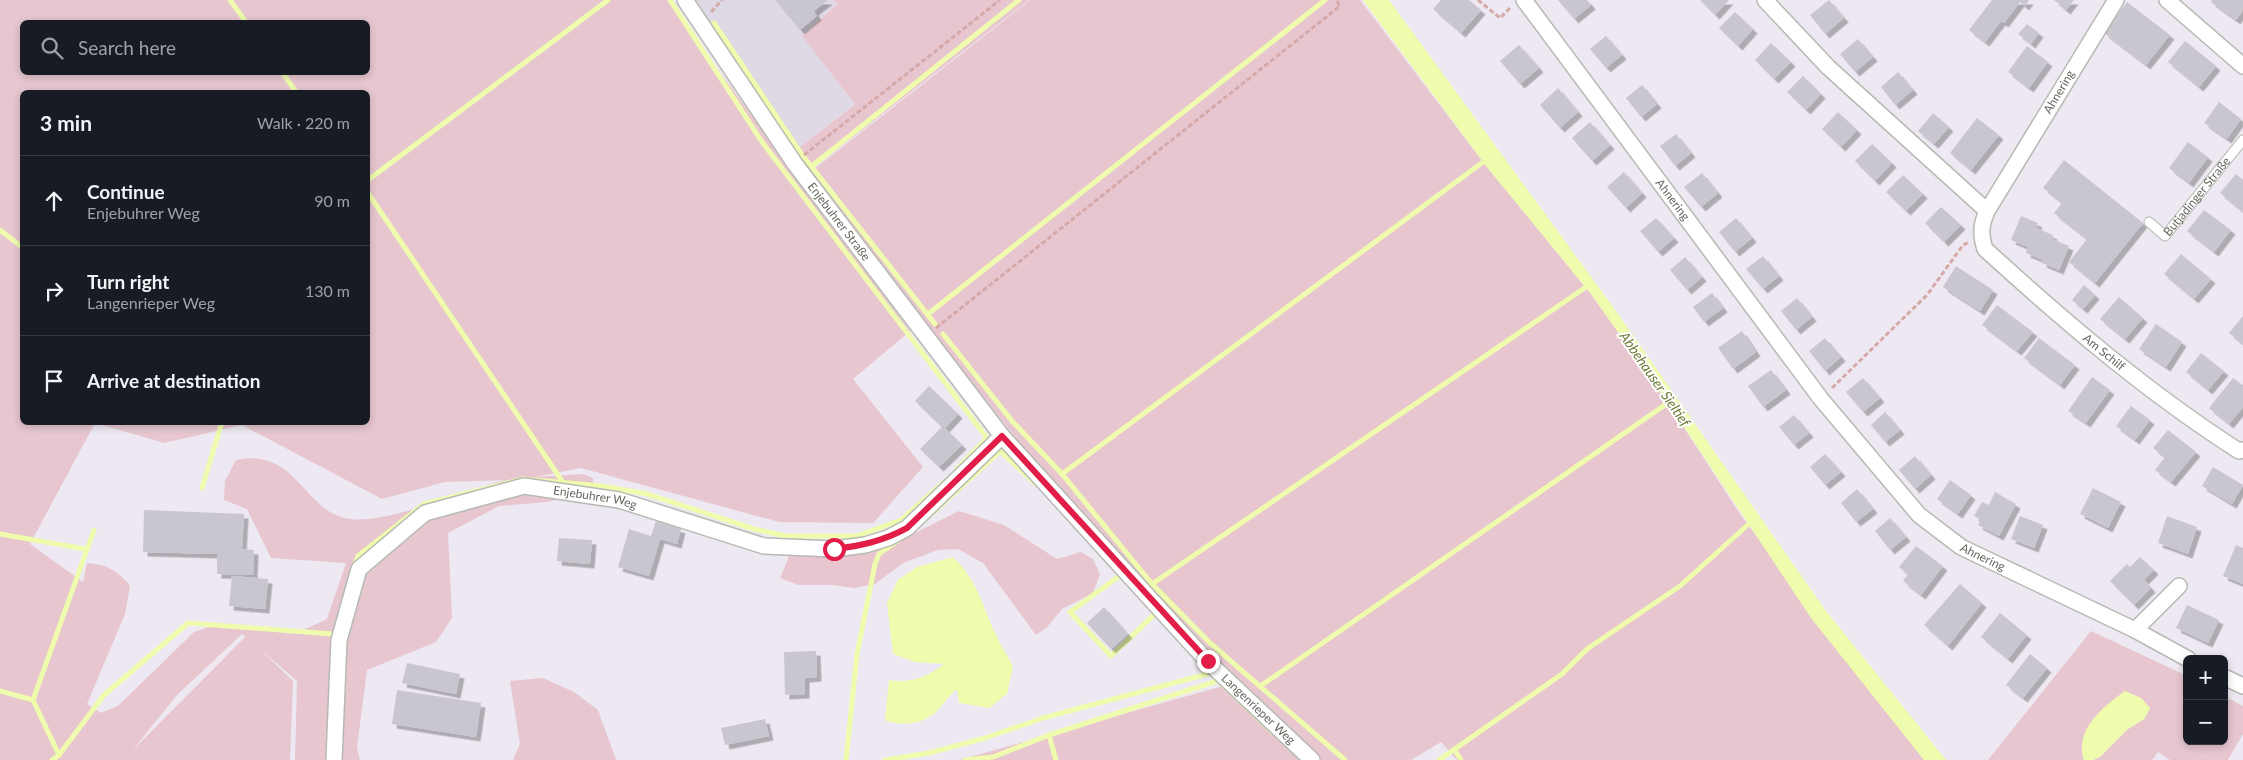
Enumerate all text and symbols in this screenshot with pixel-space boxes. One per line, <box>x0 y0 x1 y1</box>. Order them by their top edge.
search box <box>20 20 370 75</box>
icon: search <box>38 34 66 62</box>
text: Search here <box>78 36 176 59</box>
street label: Ahnering <box>2040 67 2077 116</box>
text: 3 min <box>40 110 92 135</box>
text: Walk · 220 m <box>257 113 350 132</box>
street label: Butjadinger Straße <box>2160 154 2233 239</box>
street label: Ahnering <box>1653 176 1693 223</box>
street label: Enjebuhrer Straße <box>805 179 874 264</box>
text: Continue <box>87 180 165 203</box>
icon: ahead <box>40 187 68 215</box>
text: 90 m <box>314 191 350 210</box>
text: Enjebuhrer Weg <box>87 203 200 222</box>
text: Turn right <box>87 270 169 293</box>
icon: right <box>40 277 68 305</box>
text: 130 m <box>305 281 350 300</box>
text: Langenrieper Weg <box>87 293 215 312</box>
water label: Abbehauser Sieltief <box>1616 327 1695 431</box>
street label: Am Schilf <box>2080 330 2129 374</box>
icon: arrive <box>40 367 68 395</box>
text: Arrive at destination <box>87 369 260 392</box>
street label: Enjebuhrer Weg <box>552 482 639 512</box>
route start <box>823 538 846 561</box>
street label: Ahnering <box>1958 540 2008 574</box>
route end <box>1197 650 1220 673</box>
map controls <box>2183 655 2228 745</box>
button: + <box>2183 655 2228 700</box>
street label: Langenrieper Weg <box>1218 670 1299 747</box>
button: − <box>2183 700 2228 745</box>

